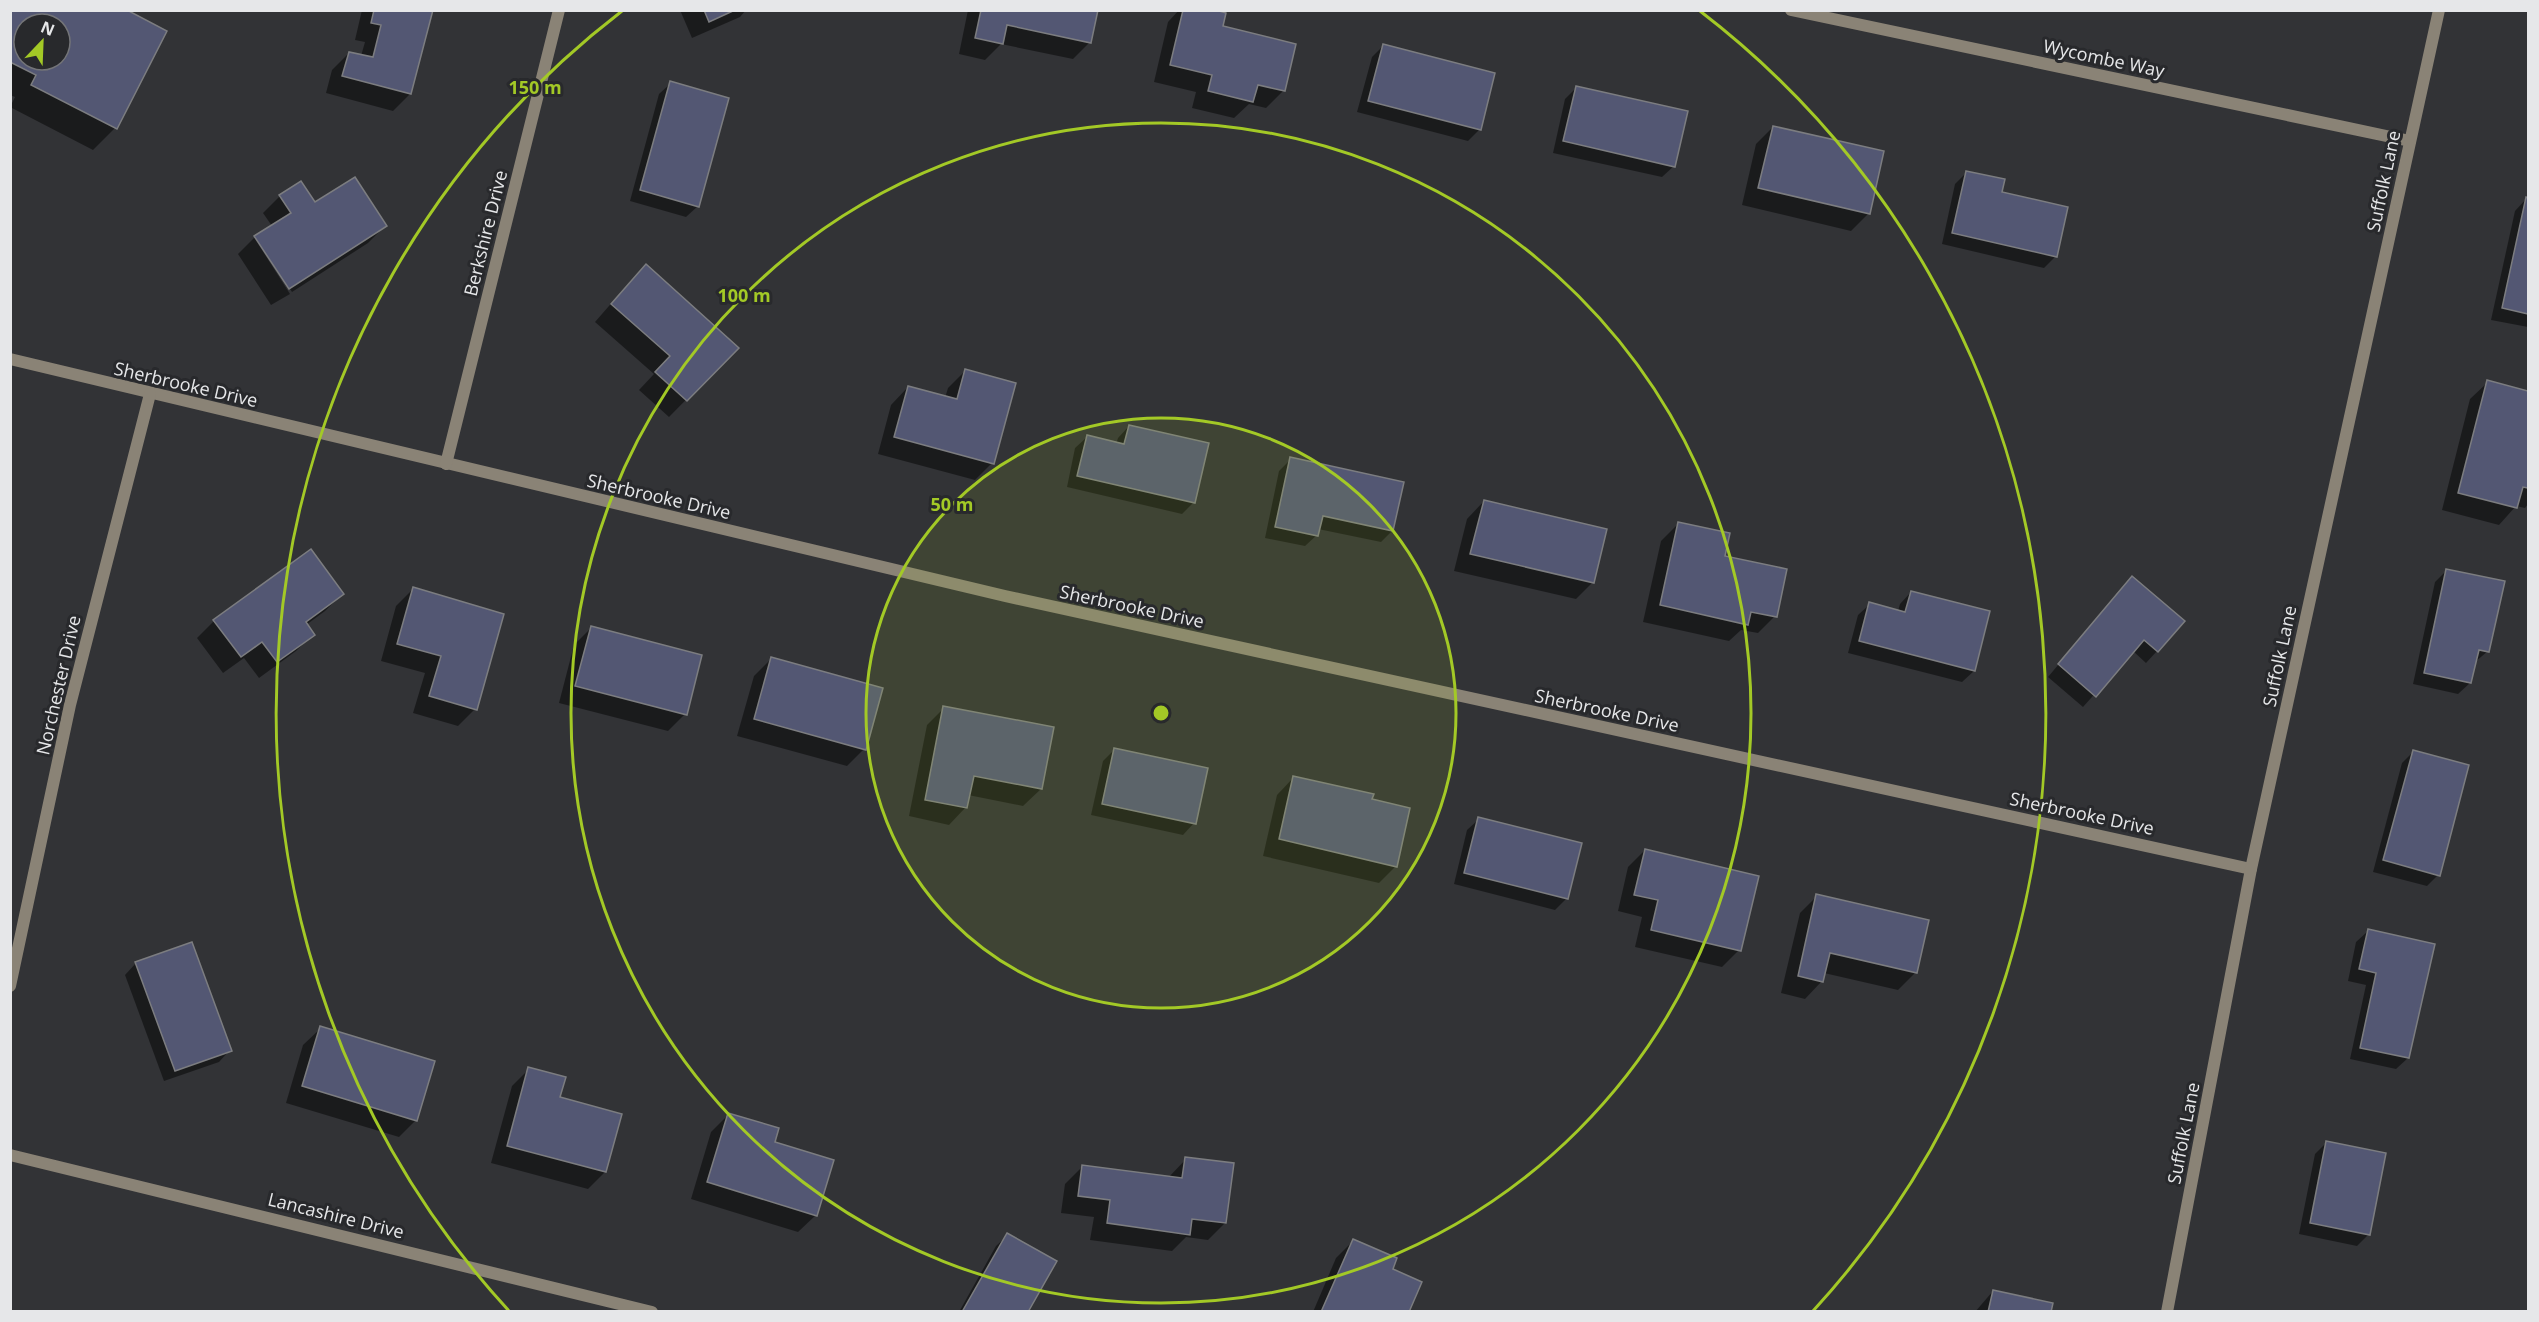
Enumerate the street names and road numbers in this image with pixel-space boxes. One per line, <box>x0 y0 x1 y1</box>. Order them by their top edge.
street label: Wycombe Way <box>2041 33 2168 83</box>
street label: Suffolk Lane <box>2361 128 2405 234</box>
street label: Berkshire Drive <box>458 168 512 298</box>
street label: Sherbrooke Drive <box>112 356 260 412</box>
street label: Sherbrooke Drive <box>585 468 733 524</box>
street label: Sherbrooke Drive <box>1058 579 1206 633</box>
street label: Suffolk Lane <box>2257 603 2301 709</box>
street label: Norchester Drive <box>30 613 86 757</box>
street label: Sherbrooke Drive <box>1533 683 1681 737</box>
street label: Sherbrooke Drive <box>2008 786 2156 840</box>
street label: Suffolk Lane <box>2161 1080 2205 1186</box>
street label: Lancashire Drive <box>265 1186 407 1244</box>

